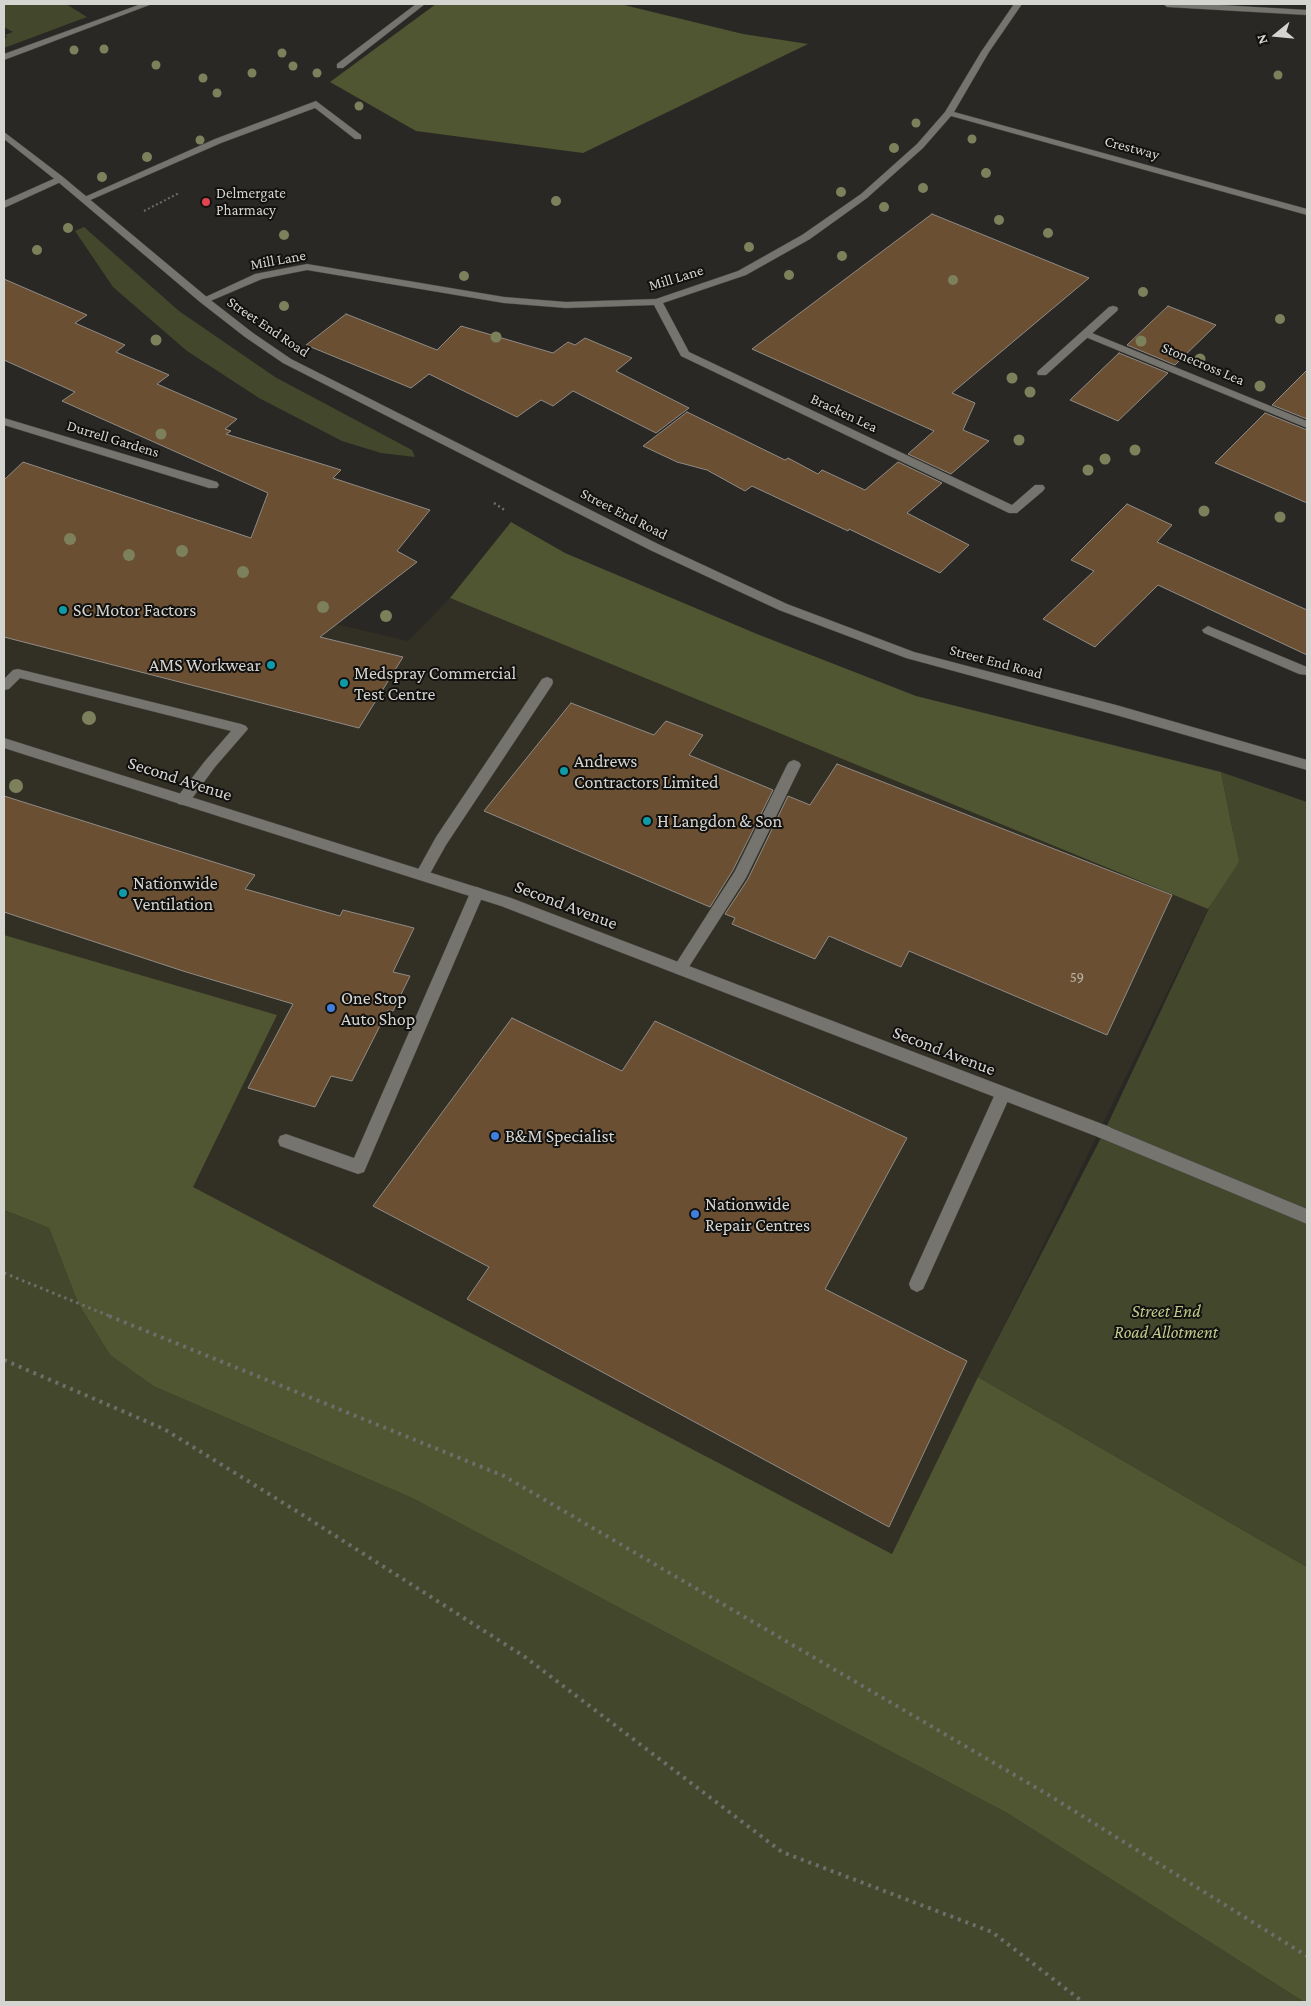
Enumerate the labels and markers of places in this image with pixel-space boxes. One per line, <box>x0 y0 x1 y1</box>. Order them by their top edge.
place label: Delmergate Pharmacy <box>216 184 286 219</box>
marker: Delmergate Pharmacy <box>200 196 212 208</box>
place label: SC Motor Factors <box>73 599 196 621</box>
marker: SC Motor Factors <box>57 604 69 616</box>
place label: AMS Workwear <box>149 654 261 676</box>
marker: AMS Workwear <box>265 659 277 671</box>
place label: Medspray Commercial Test Centre <box>354 662 516 704</box>
marker: Medspray Commercial Test Centre <box>338 677 350 689</box>
place label: Andrews Contractors Limited <box>574 750 719 792</box>
marker: Andrews Contractors Limited <box>558 765 570 777</box>
place label: H Langdon & Son <box>657 810 782 832</box>
marker: H Langdon & Son <box>641 815 653 827</box>
place label: Nationwide Ventilation <box>133 872 218 914</box>
marker: Nationwide Ventilation <box>117 887 129 899</box>
place label: One Stop Auto Shop <box>341 987 415 1030</box>
marker: One Stop Auto Shop <box>325 1002 337 1014</box>
place label: B&M Specialist <box>505 1125 614 1147</box>
marker: B&M Specialist <box>489 1130 501 1142</box>
place label: Nationwide Repair Centres <box>705 1193 810 1236</box>
marker: Nationwide Repair Centres <box>689 1208 701 1220</box>

